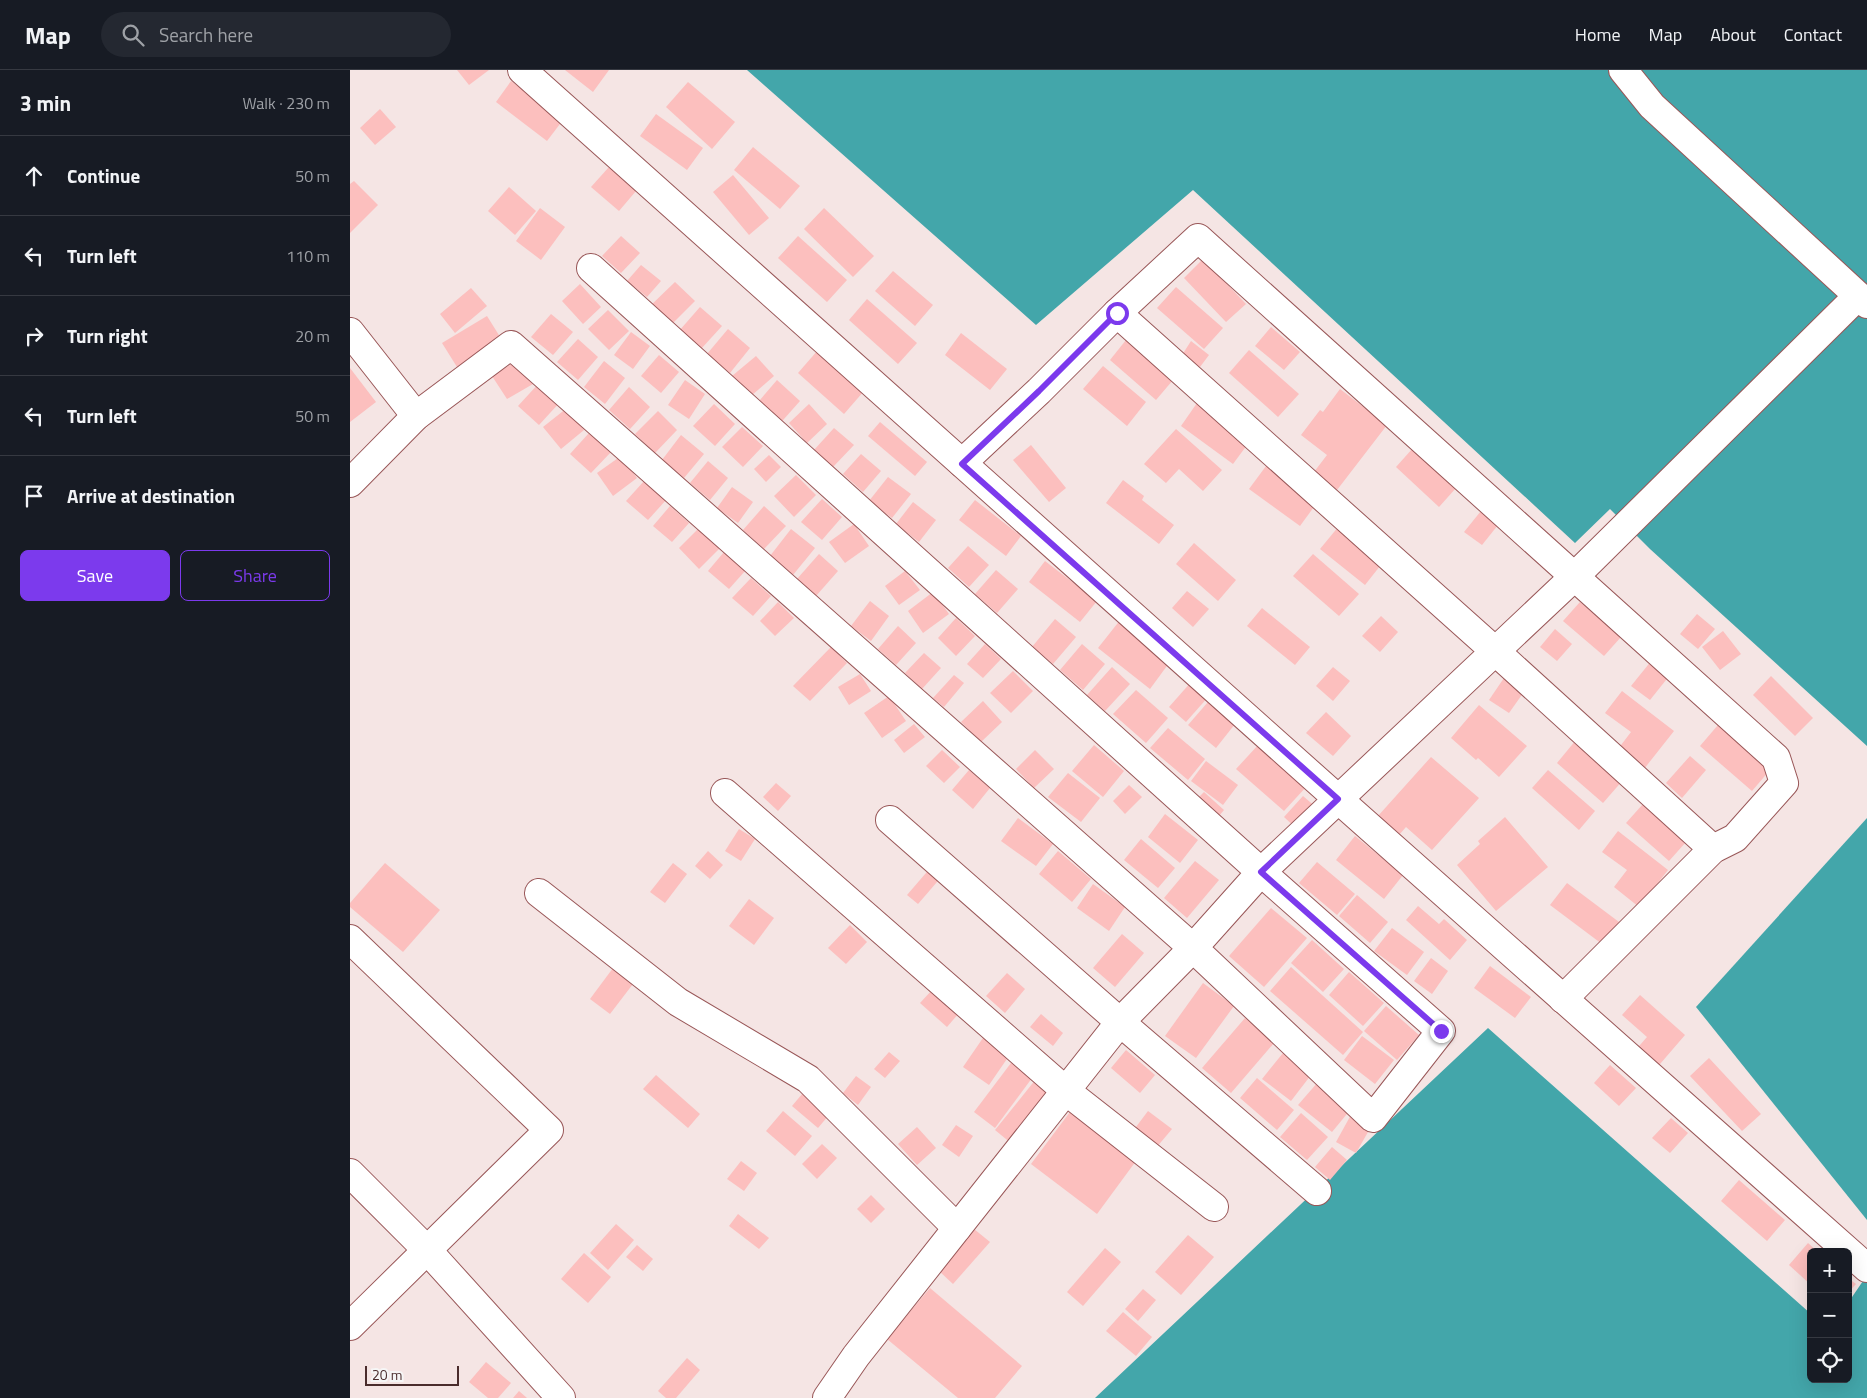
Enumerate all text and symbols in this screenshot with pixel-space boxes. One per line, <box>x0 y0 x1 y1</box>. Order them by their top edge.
search box <box>101 12 451 57</box>
text: Map <box>25 17 71 53</box>
text: Search here <box>159 20 253 49</box>
icon: search <box>119 21 147 49</box>
text: Home <box>1575 21 1621 48</box>
text: Map <box>1649 21 1682 48</box>
text: About <box>1710 21 1756 48</box>
text: Contact <box>1784 21 1842 48</box>
text: 3 min <box>20 87 71 119</box>
text: Walk · 230 m <box>242 91 330 115</box>
text: Continue <box>67 161 140 190</box>
icon: ahead <box>20 162 48 190</box>
text: 50 m <box>295 164 330 188</box>
text: Turn left <box>67 241 137 270</box>
icon: left <box>20 242 48 270</box>
text: 110 m <box>286 244 330 268</box>
route start <box>1106 302 1129 325</box>
text: Turn right <box>67 321 148 350</box>
icon: right <box>20 322 48 350</box>
text: 20 m <box>295 324 330 348</box>
text: Turn left <box>67 401 137 430</box>
icon: left <box>20 402 48 430</box>
text: 50 m <box>295 404 330 428</box>
text: Arrive at destination <box>67 481 235 510</box>
icon: arrive <box>20 482 48 510</box>
button: Save <box>20 550 170 601</box>
button: Share <box>180 550 330 601</box>
route end <box>1430 1020 1453 1043</box>
map controls <box>1807 1248 1852 1383</box>
button: + <box>1807 1248 1852 1293</box>
button: − <box>1807 1293 1852 1338</box>
button: locate <box>1807 1338 1852 1383</box>
scale bar <box>365 1363 459 1386</box>
text: 20 m <box>372 1364 402 1385</box>

